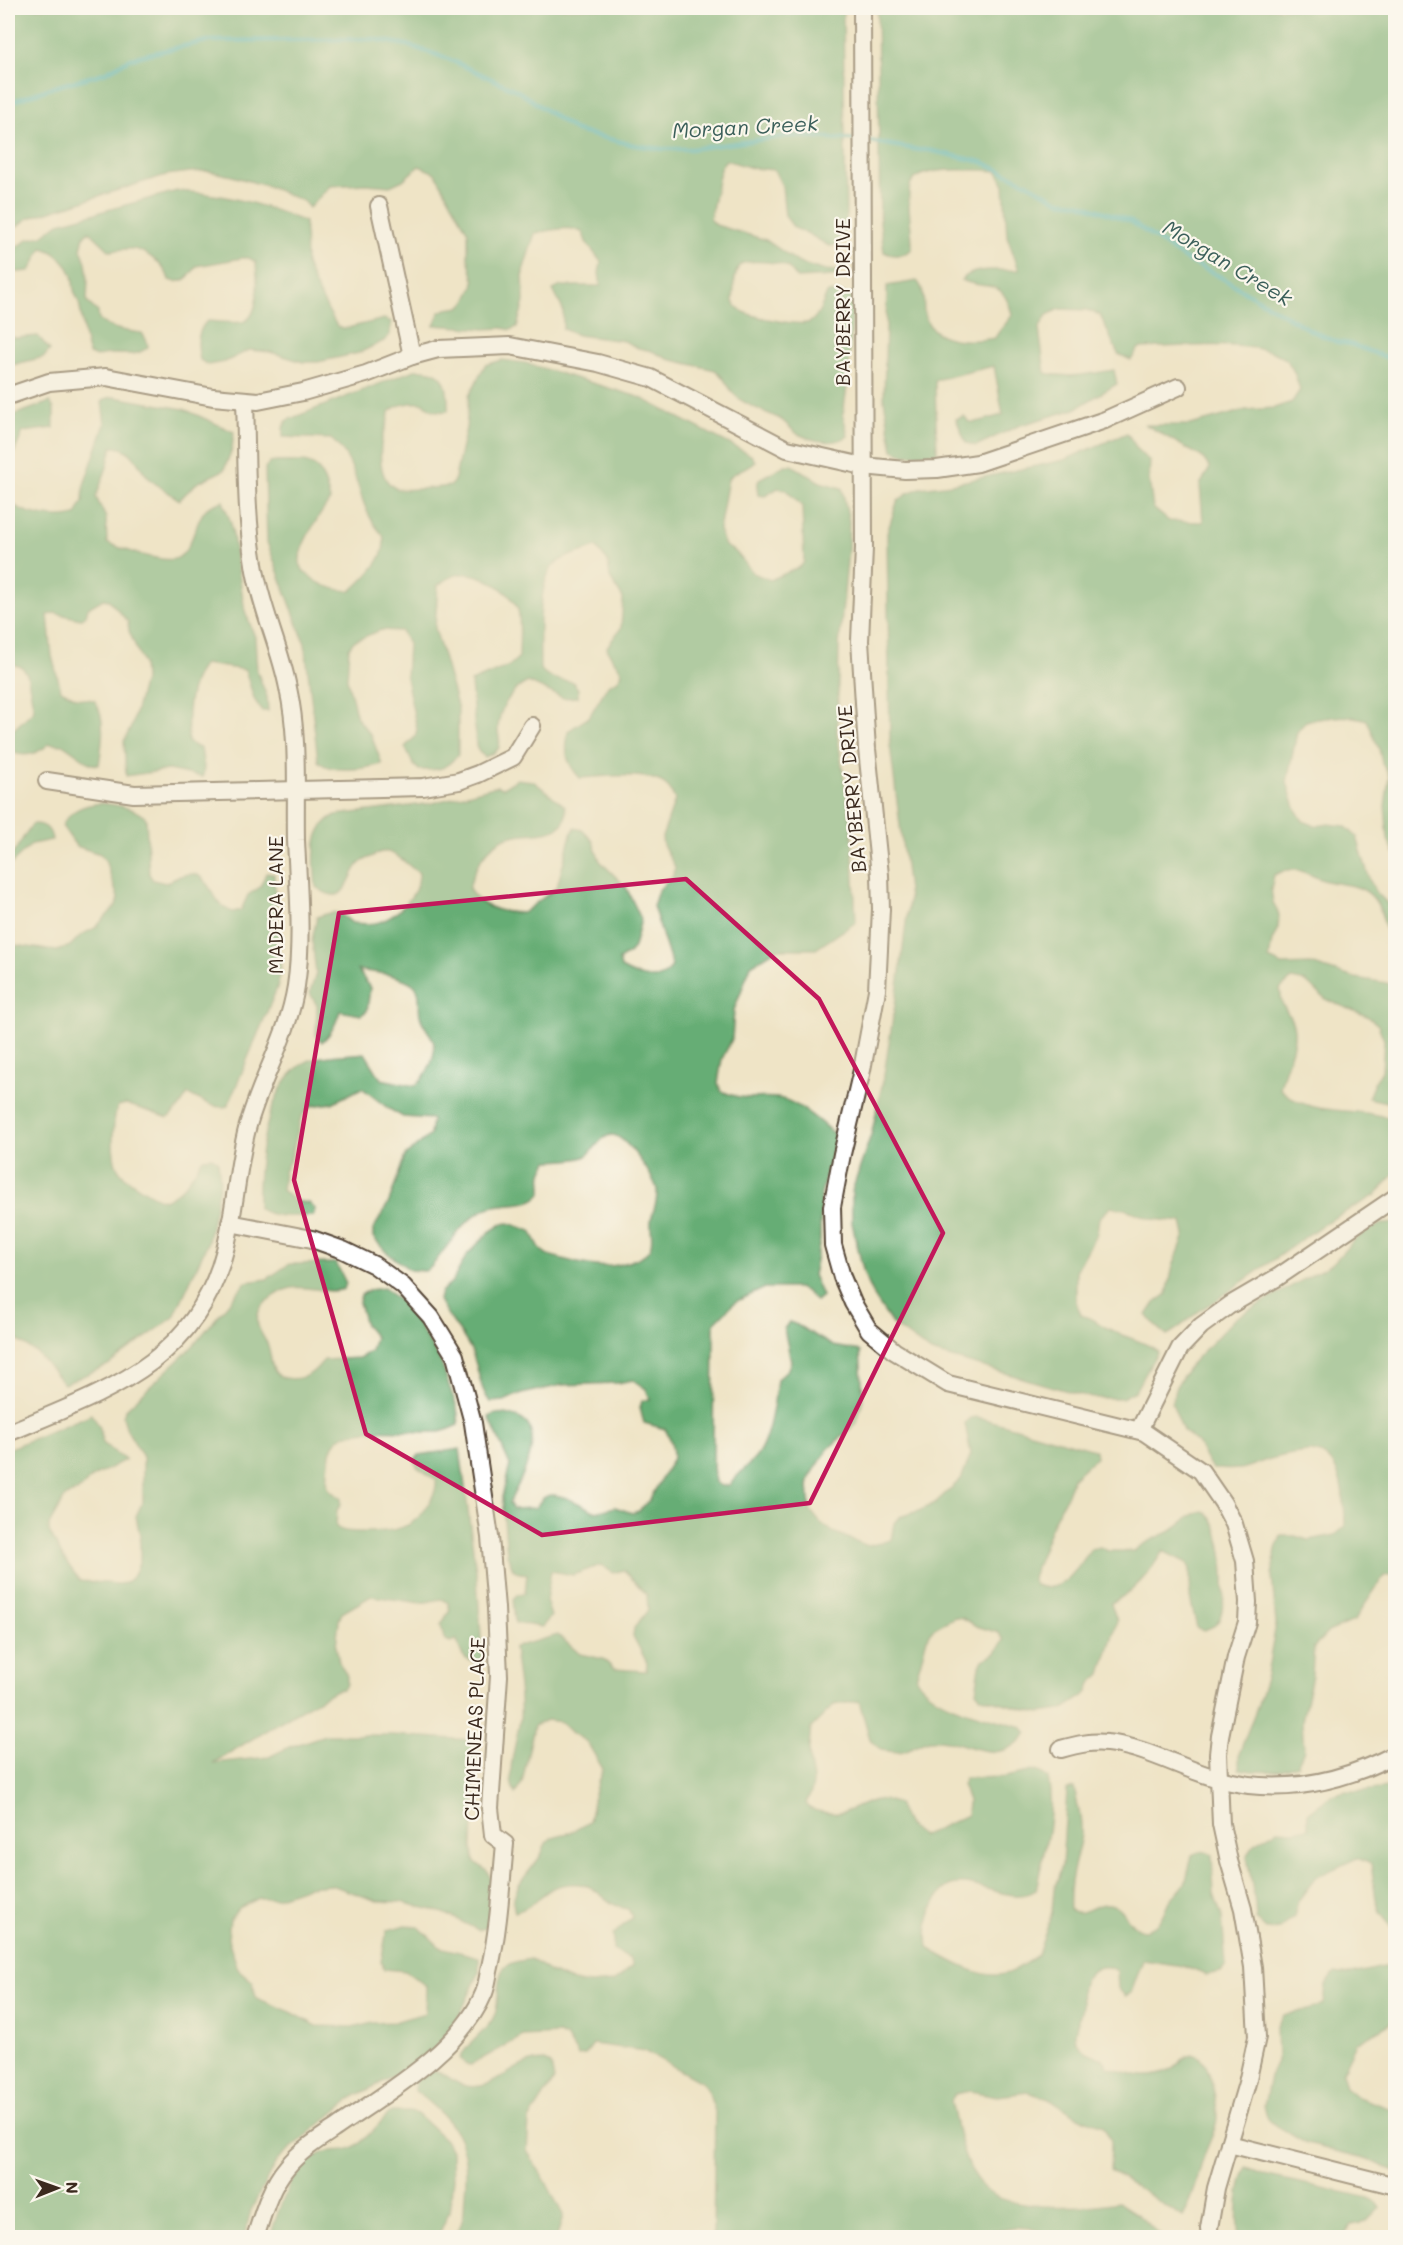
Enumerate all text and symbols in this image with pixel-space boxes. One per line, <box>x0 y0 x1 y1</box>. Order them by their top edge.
water label: Morgan Creek <box>671 109 819 143</box>
water label: Morgan Creek <box>1158 213 1298 312</box>
street label: BAYBERRY DRIVE <box>829 218 855 386</box>
street label: BAYBERRY DRIVE <box>831 704 871 874</box>
street label: MADERA LANE <box>262 836 288 974</box>
street label: CHIMENEAS PLACE <box>458 1637 490 1821</box>
north arrow <box>27 2158 87 2218</box>
text: N <box>62 2181 83 2194</box>

